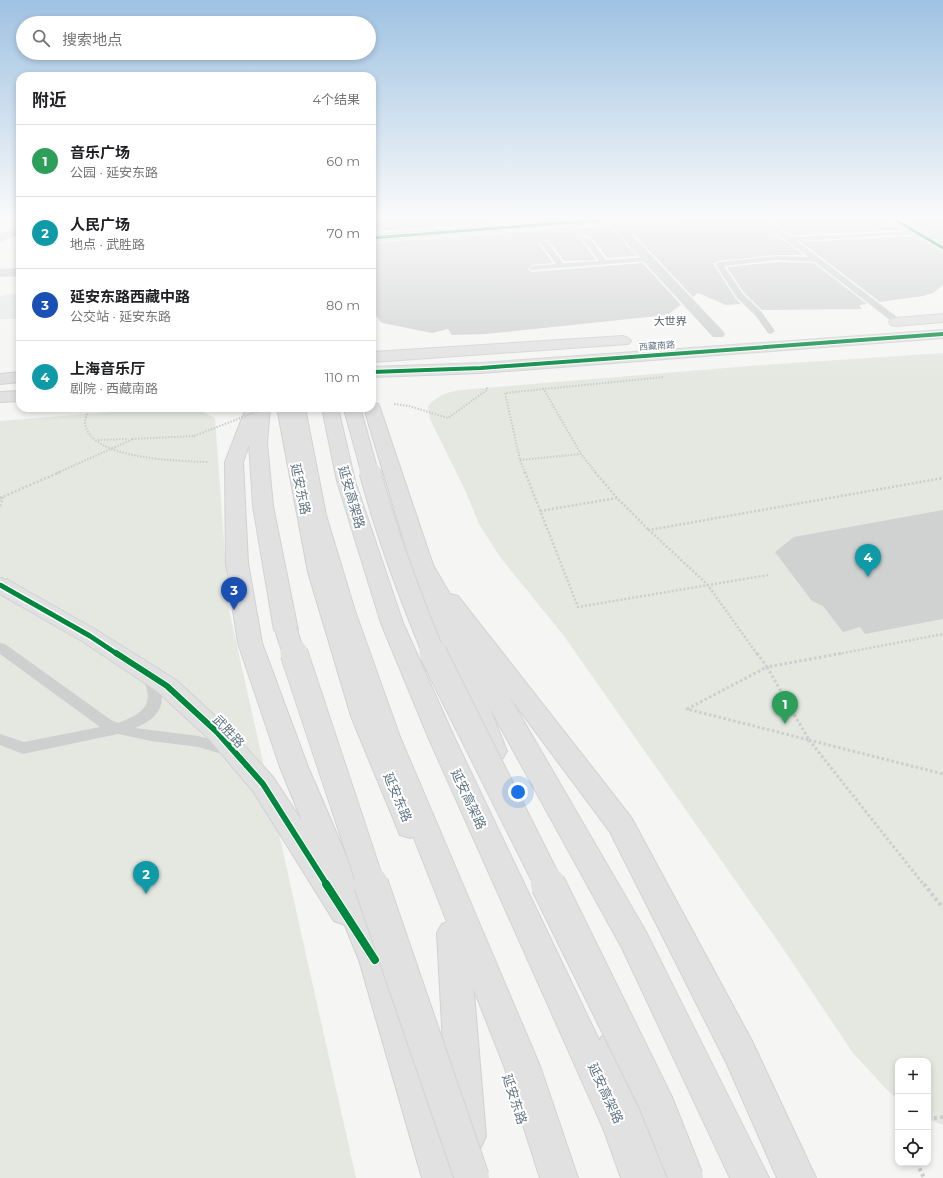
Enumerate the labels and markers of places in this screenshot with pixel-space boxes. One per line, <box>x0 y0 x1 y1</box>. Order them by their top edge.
pin: 4 <box>855 544 881 577</box>
pin: 3 <box>221 577 247 610</box>
pin: 1 <box>772 691 798 724</box>
pin: 2 <box>133 861 159 894</box>

